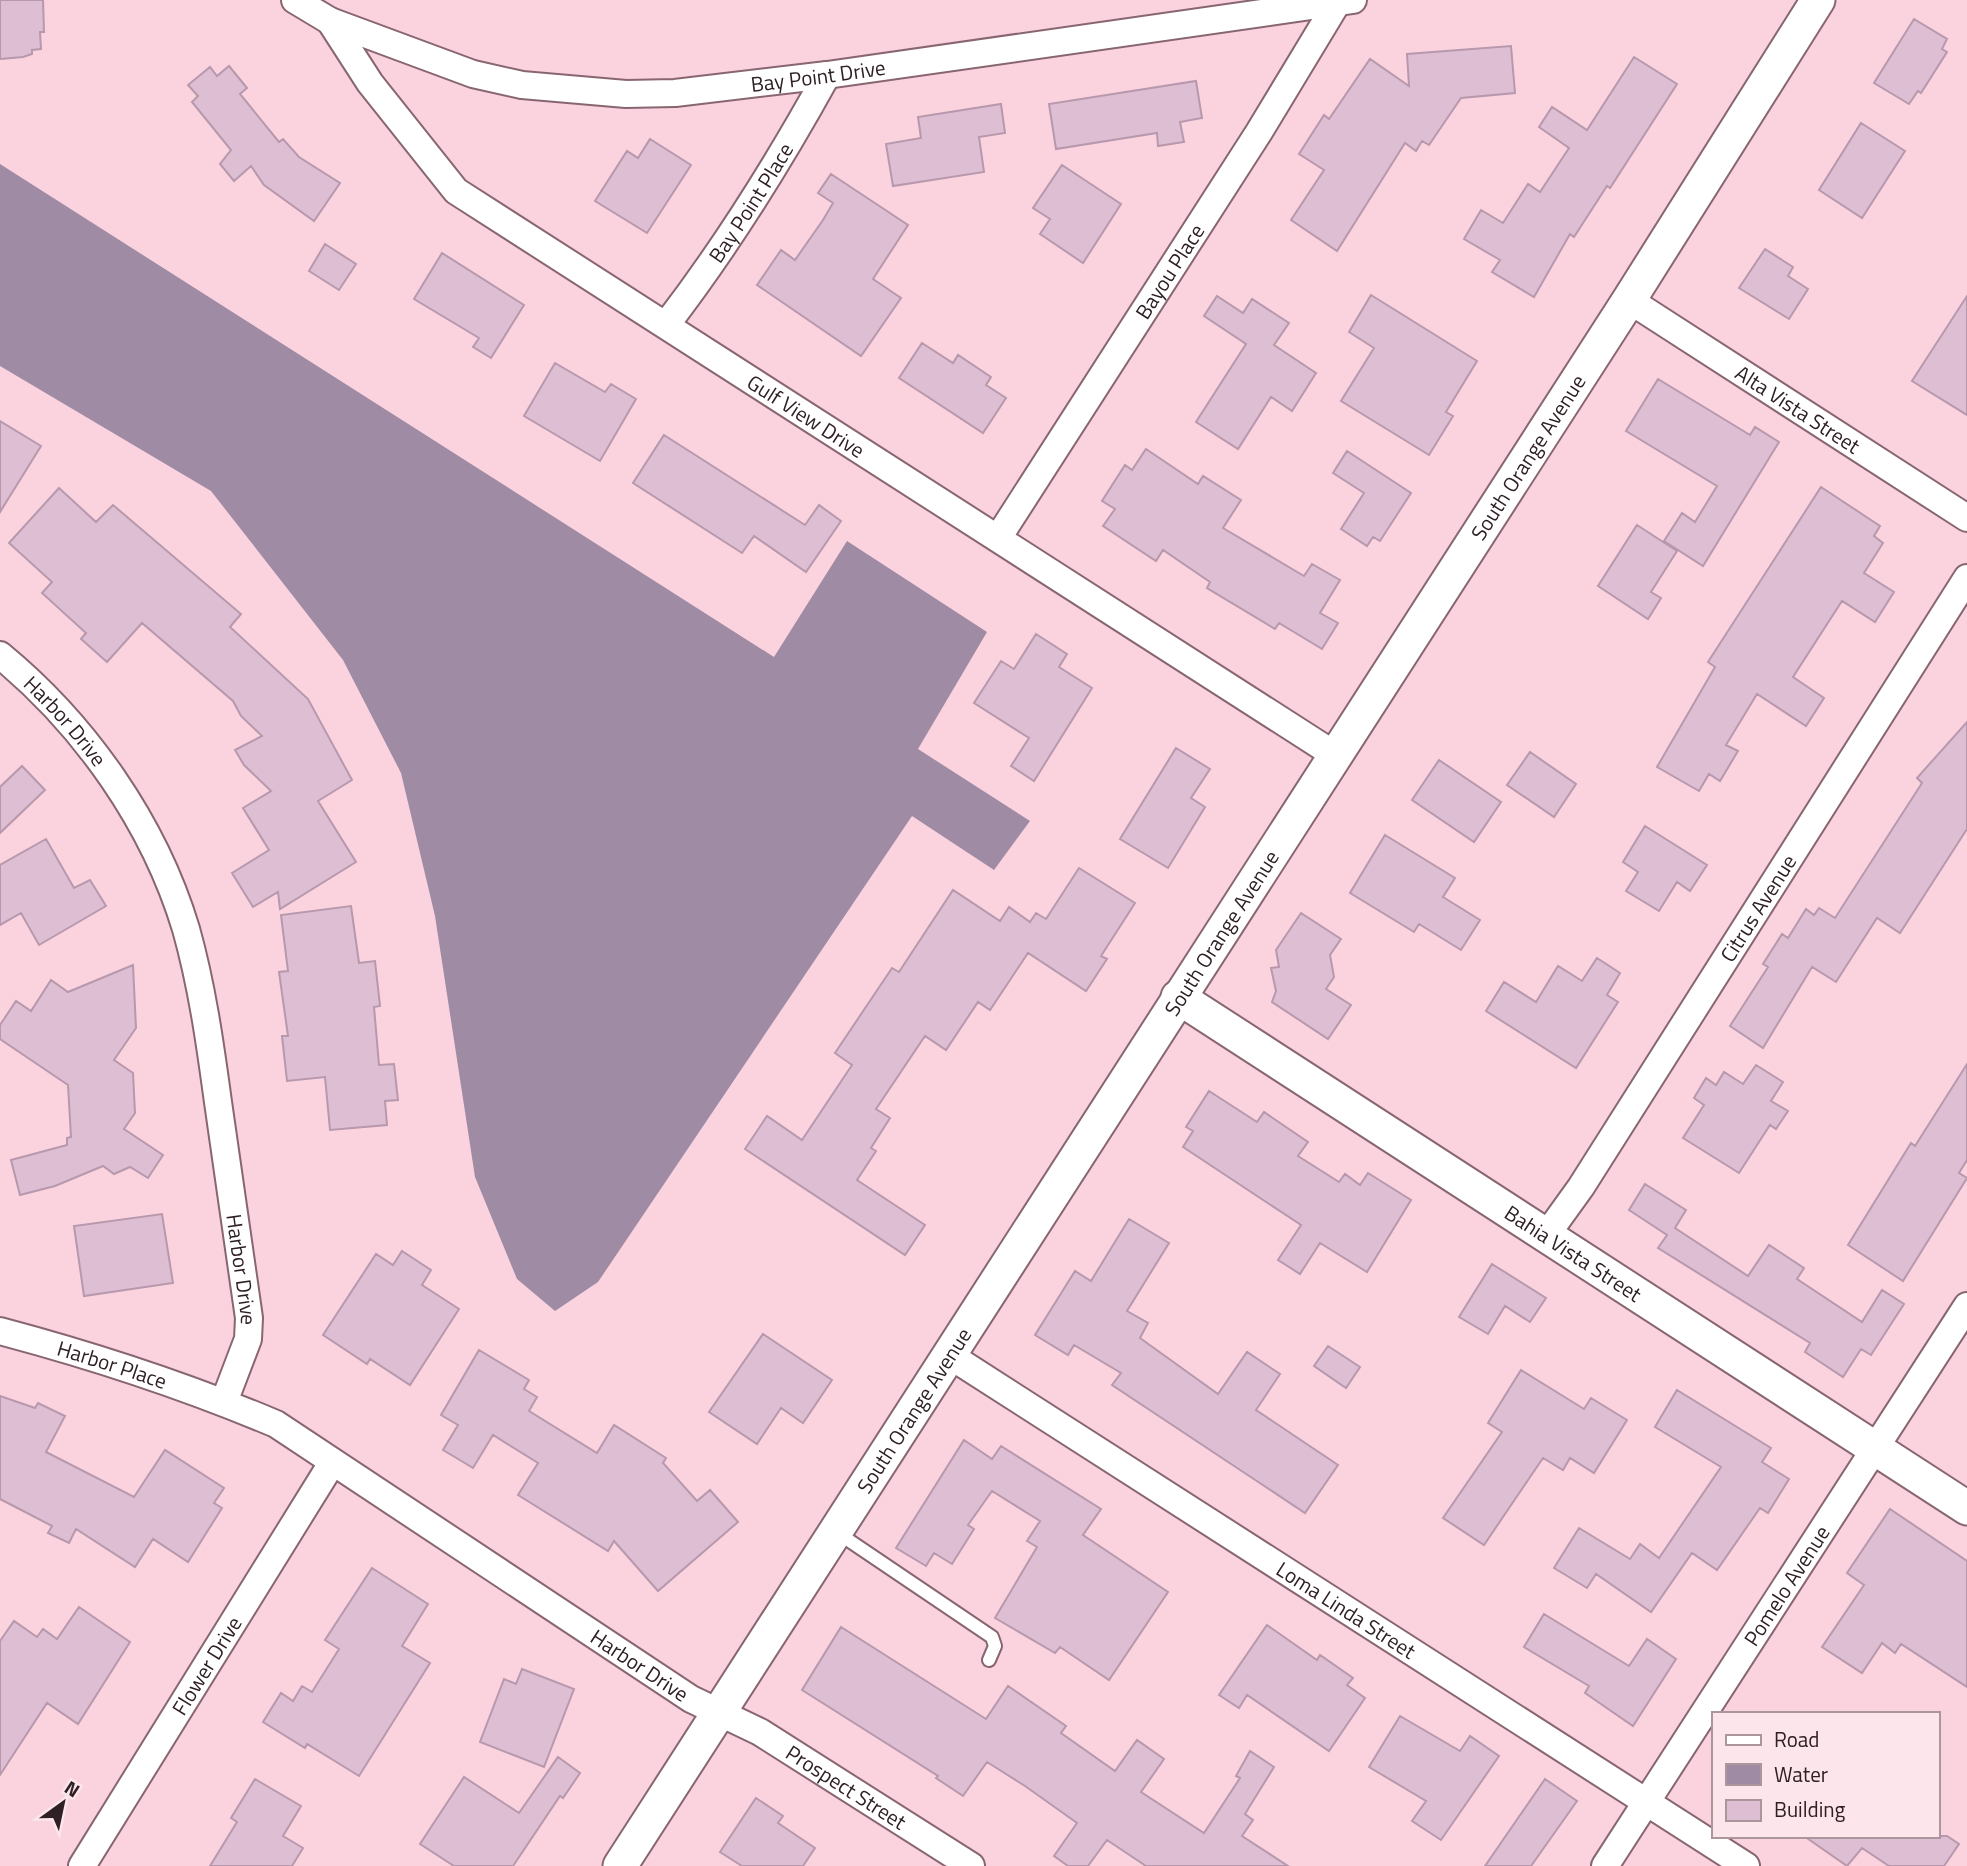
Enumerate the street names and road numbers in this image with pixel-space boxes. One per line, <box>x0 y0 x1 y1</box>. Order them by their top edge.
street label: Bay Point Drive <box>749 51 887 100</box>
street label: Bay Point Place <box>700 136 801 269</box>
street label: Bayou Place <box>1127 217 1212 325</box>
street label: Alta Vista Street <box>1729 357 1867 462</box>
street label: Gulf View Drive <box>741 366 871 466</box>
street label: South Orange Avenue <box>1462 368 1593 546</box>
street label: Harbor Drive <box>17 668 115 773</box>
street label: South Orange Avenue <box>1156 844 1287 1022</box>
street label: Citrus Avenue <box>1712 848 1804 968</box>
street label: Bahia Vista Street <box>1498 1197 1649 1310</box>
street label: Harbor Drive <box>218 1212 265 1326</box>
street label: South Orange Avenue <box>848 1321 979 1500</box>
street label: Harbor Place <box>54 1332 171 1397</box>
street label: Pomelo Avenue <box>1735 1519 1837 1652</box>
street label: Loma Linda Street <box>1270 1553 1423 1667</box>
street label: Flower Drive <box>163 1610 249 1721</box>
street label: Harbor Drive <box>584 1621 695 1709</box>
street label: Prospect Street <box>780 1736 913 1837</box>

